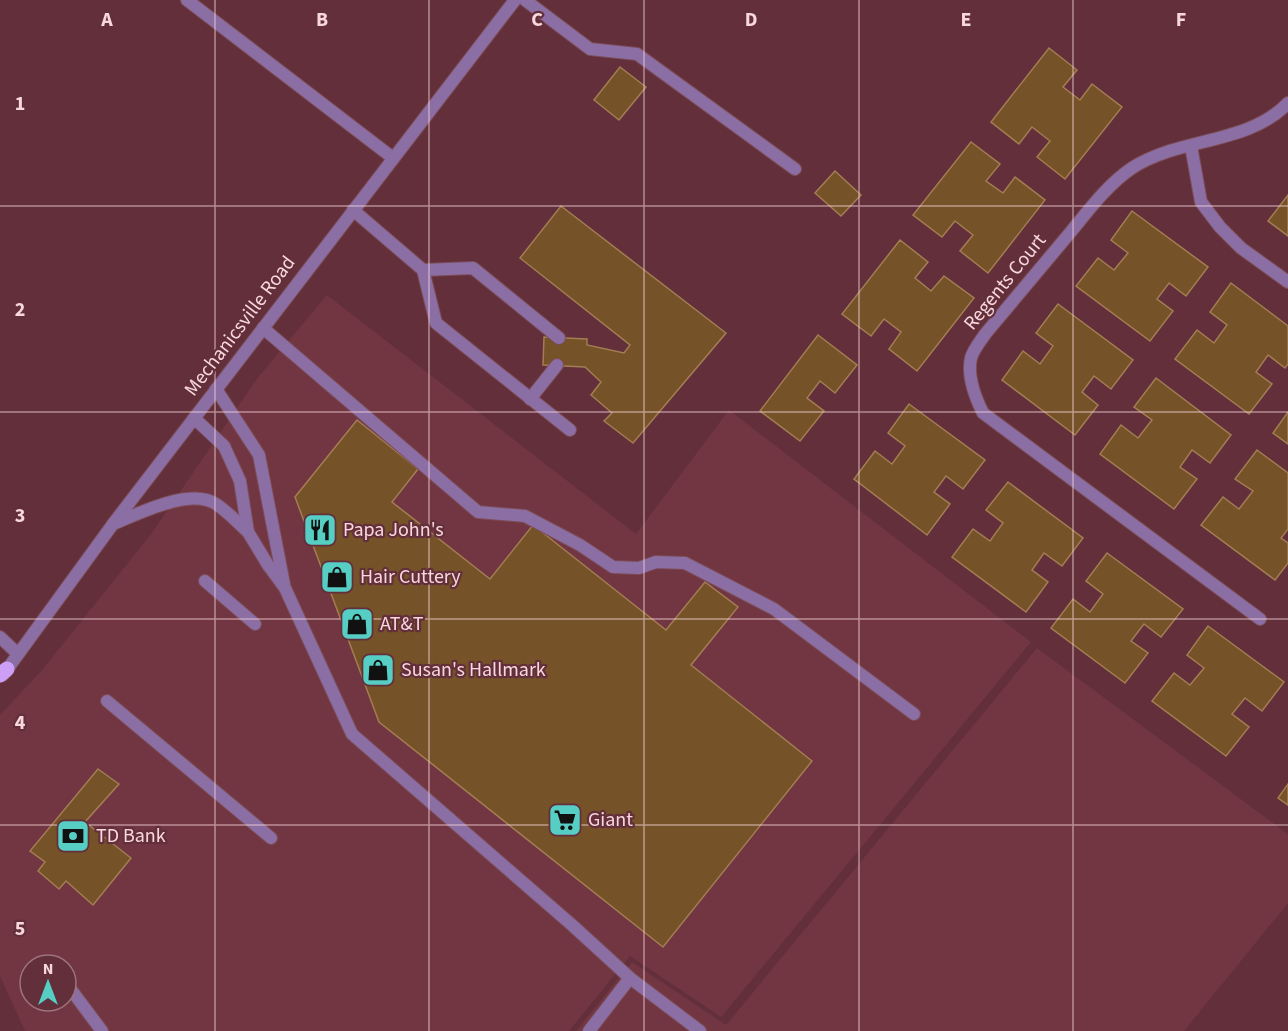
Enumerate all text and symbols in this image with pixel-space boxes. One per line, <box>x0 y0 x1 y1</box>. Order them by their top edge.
text: A <box>100 6 113 34</box>
text: B <box>316 6 328 34</box>
text: C <box>531 6 543 34</box>
text: D <box>745 6 757 34</box>
text: E <box>961 6 971 34</box>
text: F <box>1176 6 1186 34</box>
text: 1 <box>15 90 25 118</box>
street label: Regents Court <box>957 227 1053 336</box>
street label: Mechanicsville Road <box>178 250 302 402</box>
text: 2 <box>15 296 25 324</box>
text: 3 <box>15 502 25 530</box>
restaurant icon: Papa John's <box>302 512 338 548</box>
place label: Papa John's <box>343 516 444 544</box>
shop icon: Hair Cuttery <box>319 559 355 595</box>
place label: Hair Cuttery <box>360 563 461 591</box>
shop icon: AT&T <box>339 606 375 642</box>
place label: AT&T <box>380 610 424 638</box>
shop icon: Susan's Hallmark <box>360 652 396 688</box>
place label: Susan's Hallmark <box>401 656 546 684</box>
text: 4 <box>15 709 26 737</box>
supermarket icon: Giant <box>547 802 583 838</box>
place label: Giant <box>588 806 633 834</box>
bank icon: TD Bank <box>55 818 91 854</box>
place label: TD Bank <box>96 822 166 850</box>
text: 5 <box>15 915 25 943</box>
north arrow <box>18 953 78 1013</box>
text: N <box>43 958 53 980</box>

